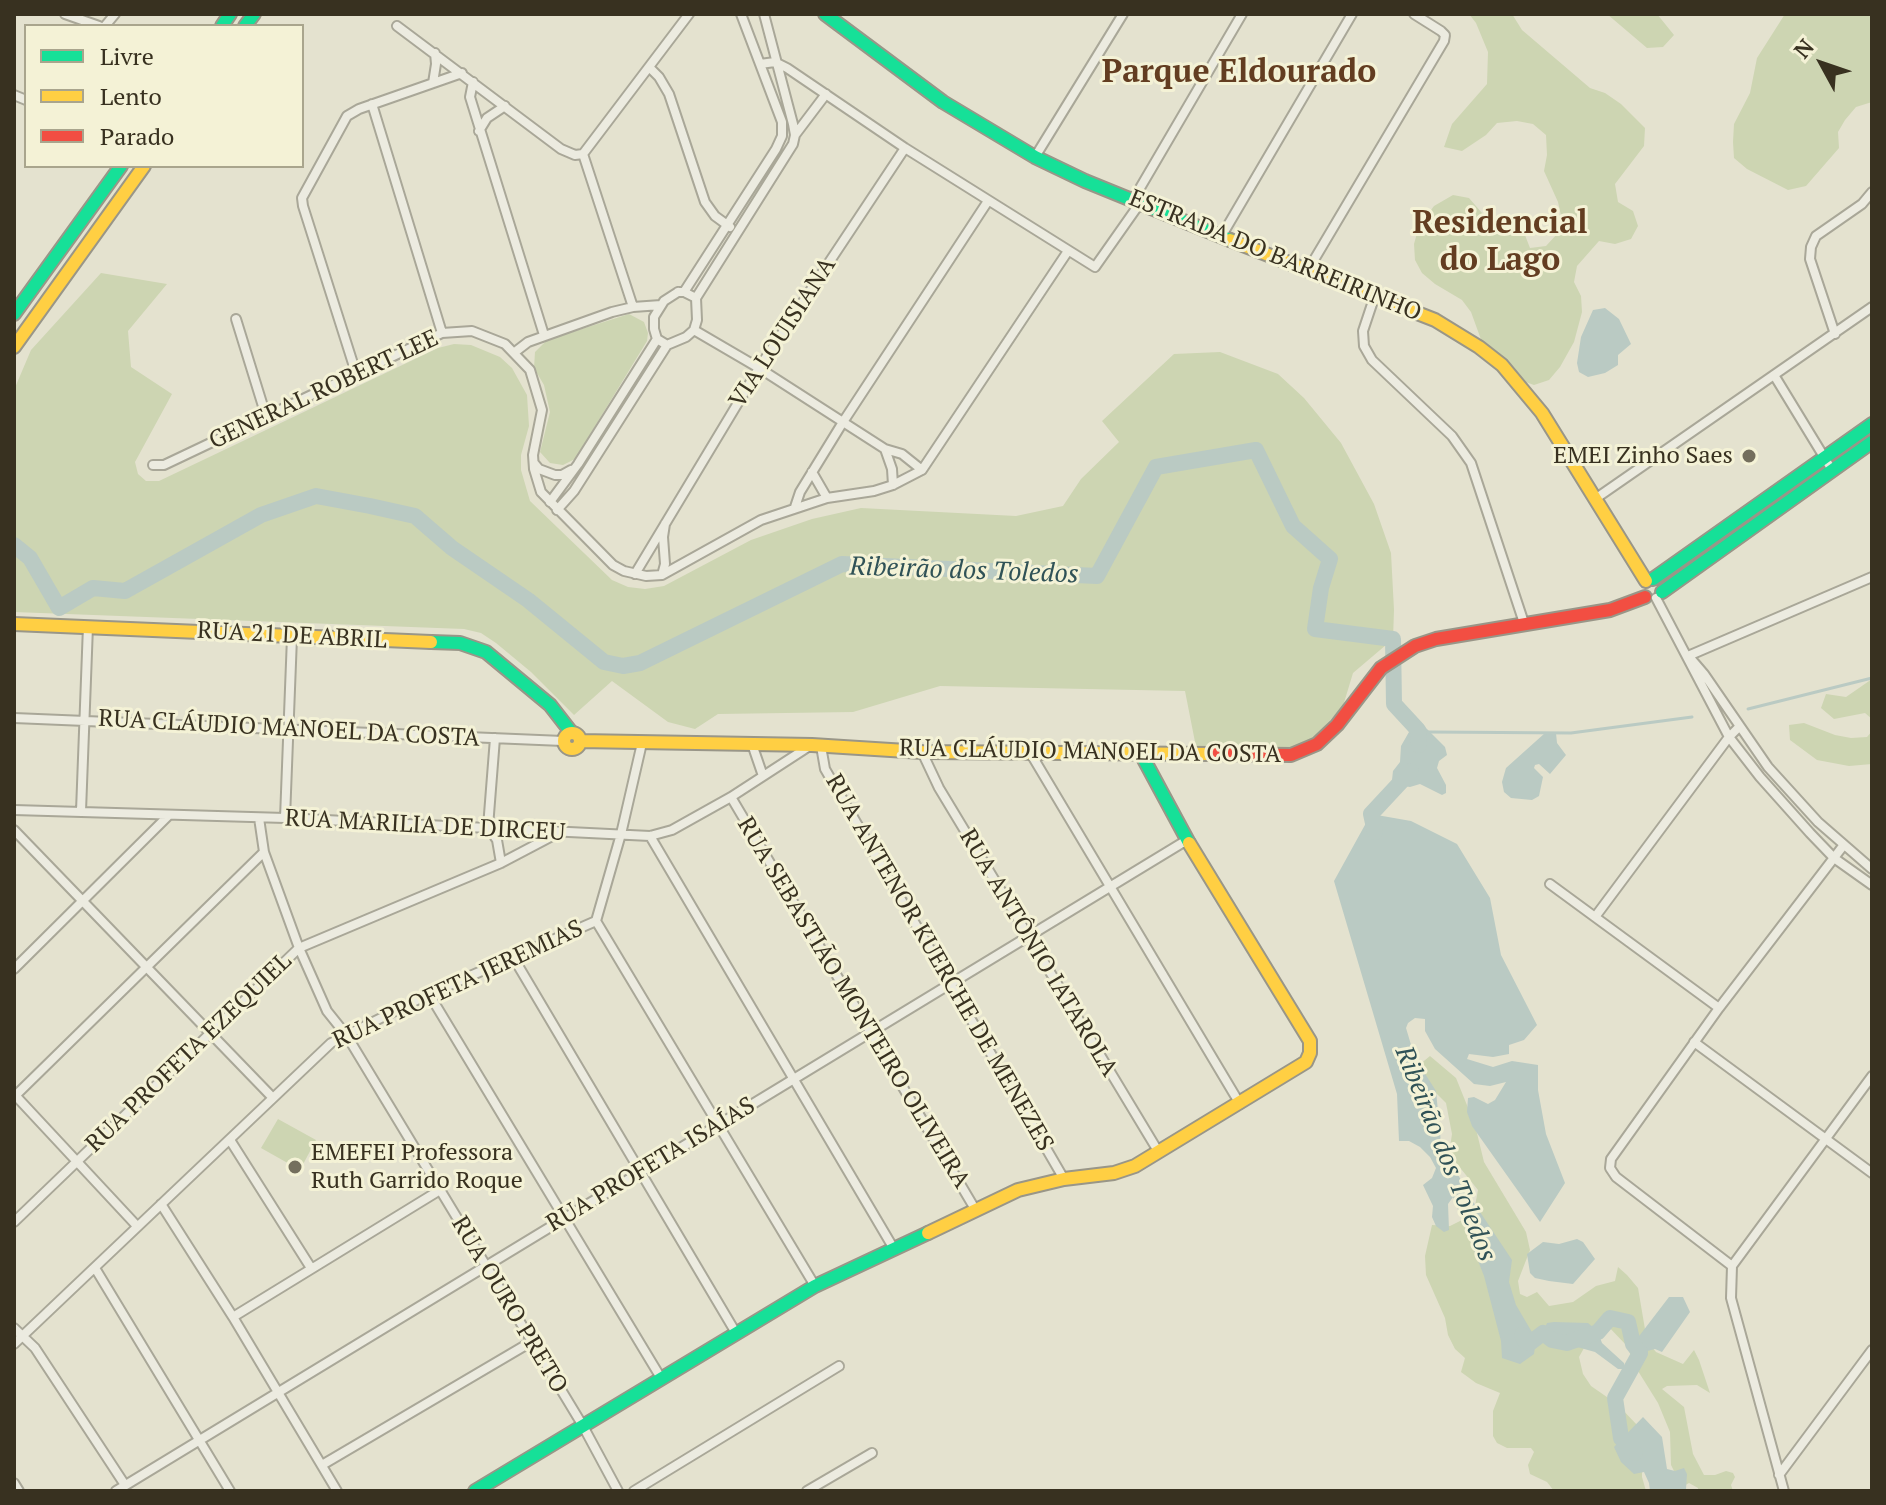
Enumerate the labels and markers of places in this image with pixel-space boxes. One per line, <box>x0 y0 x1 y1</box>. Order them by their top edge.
place label: EMEI Zinho Saes <box>1553 442 1733 470</box>
marker: EMEI Zinho Saes <box>1740 447 1758 465</box>
place label: EMEFEI Professora Ruth Garrido Roque <box>311 1139 523 1195</box>
marker: EMEFEI Professora Ruth Garrido Roque <box>286 1158 304 1176</box>

